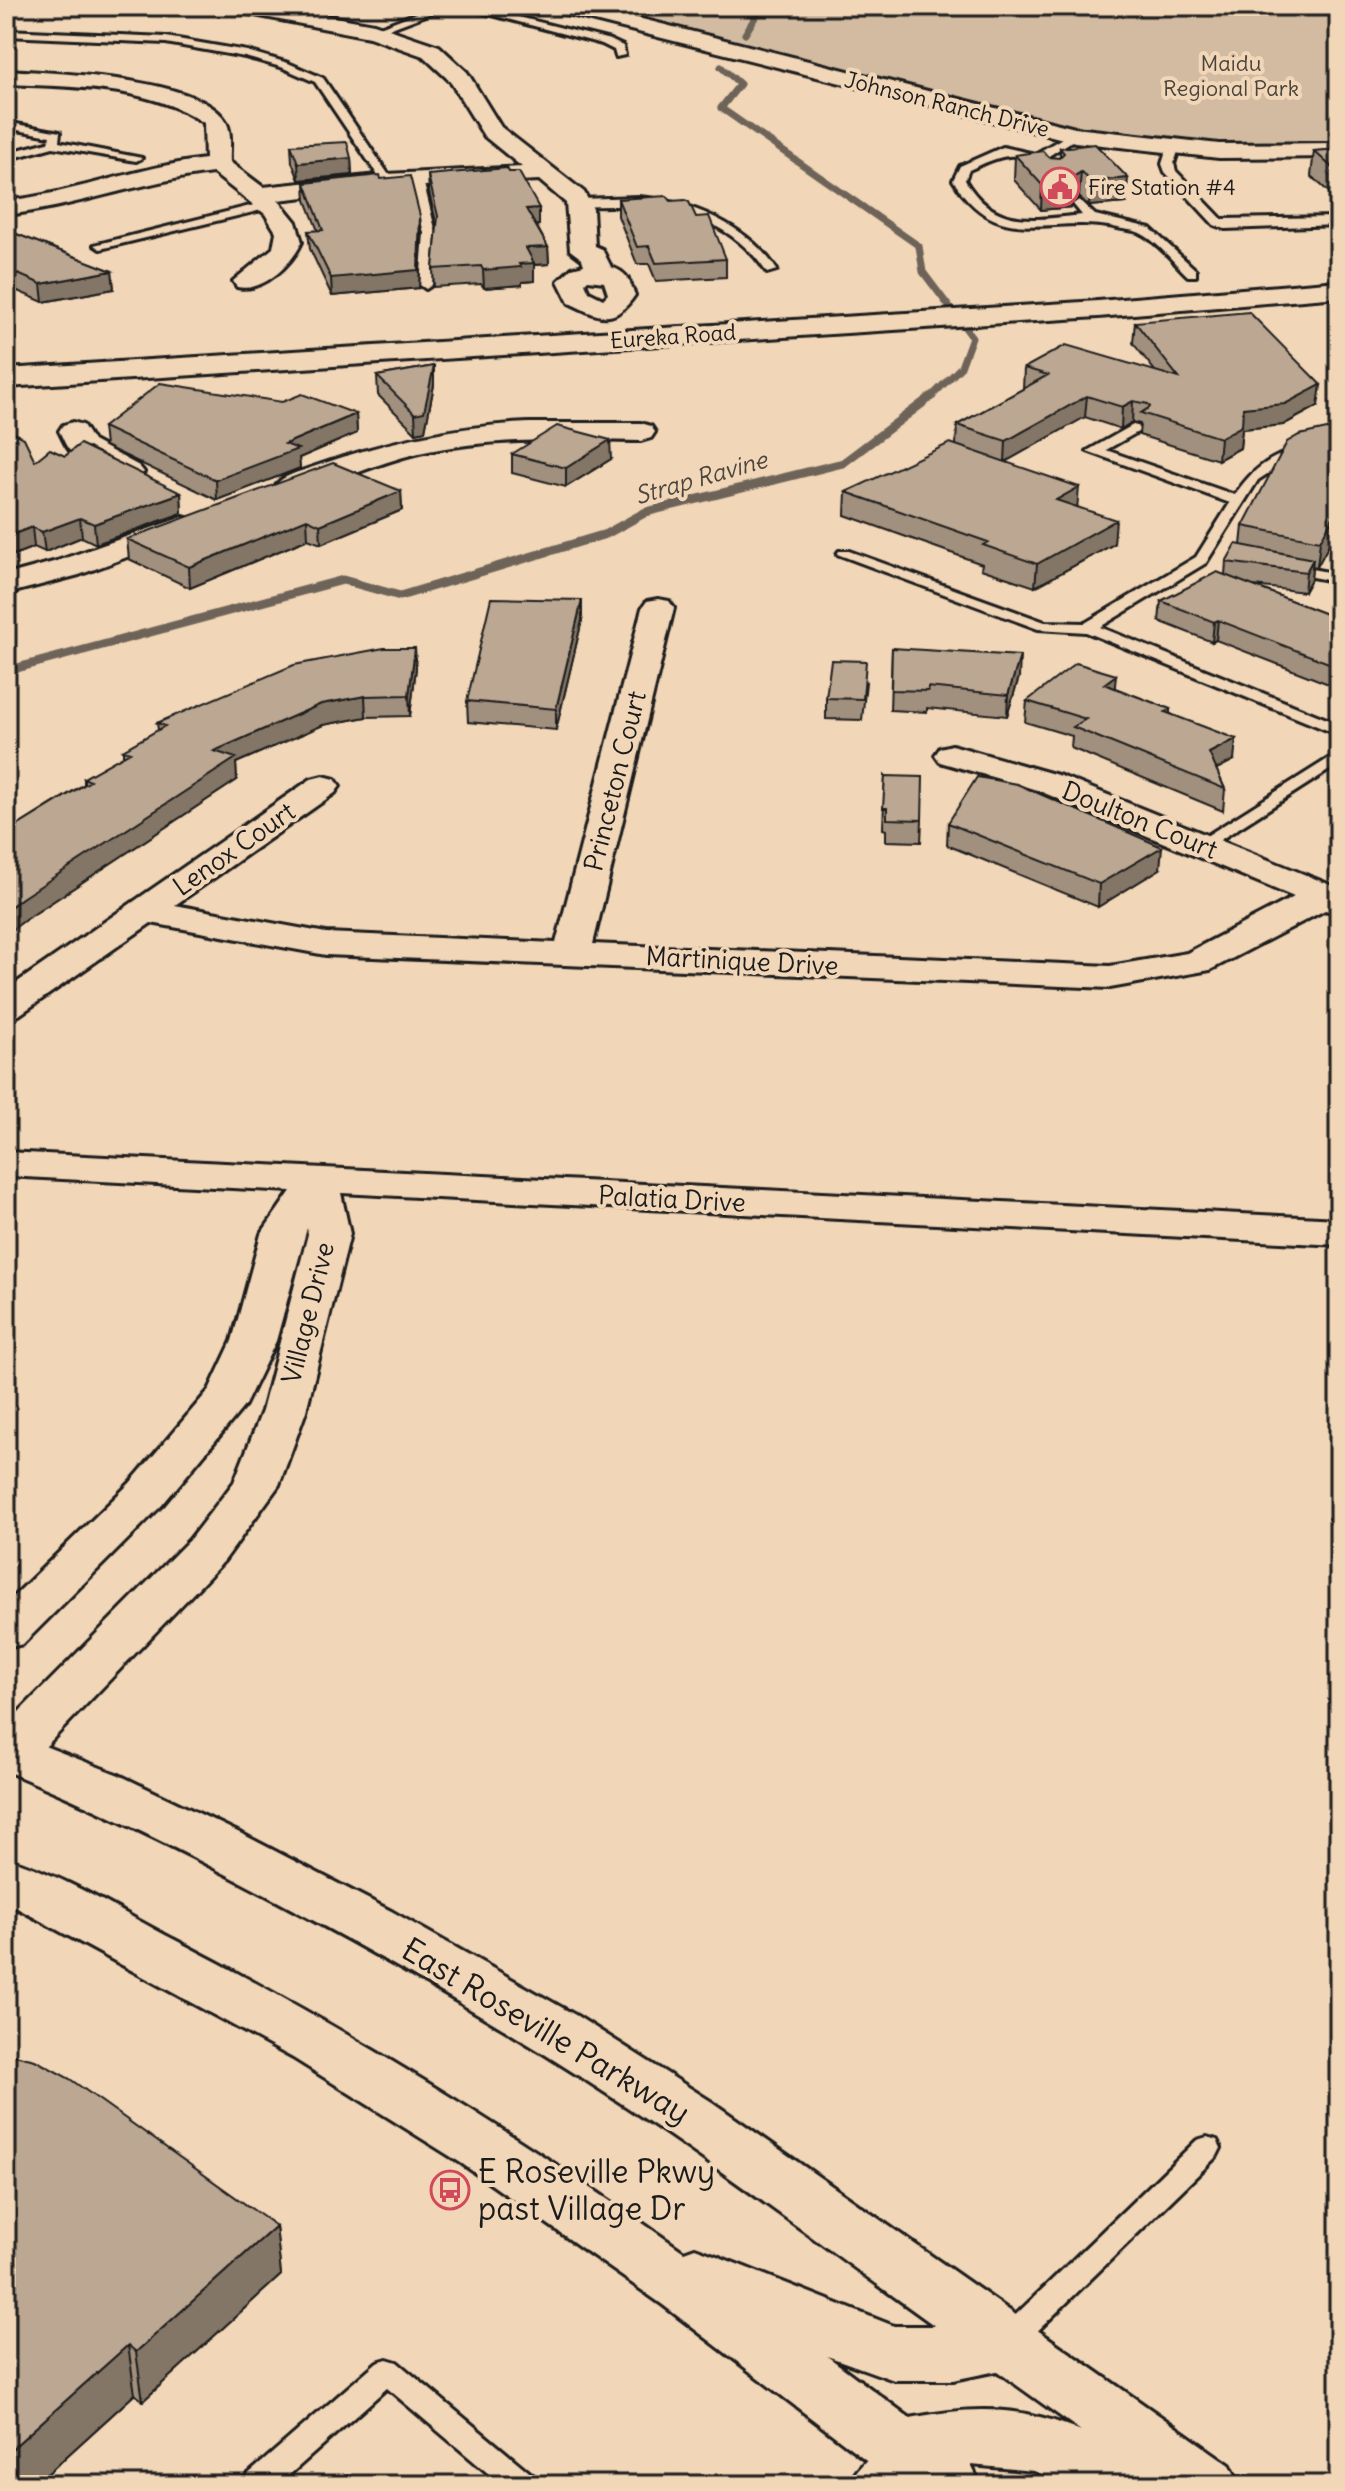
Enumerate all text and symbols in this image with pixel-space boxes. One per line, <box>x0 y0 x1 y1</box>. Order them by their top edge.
park label: Maidu Regional Park <box>1163 49 1299 102</box>
street label: Johnson Ranch Drive <box>842 65 1052 143</box>
public building icon: Fire Station #4 <box>1039 166 1081 208</box>
place label: Fire Station #4 <box>1088 173 1236 201</box>
street label: Eureka Road <box>609 318 737 354</box>
water label: Strap Ravine <box>631 443 772 510</box>
street label: Princeton Court <box>576 687 653 874</box>
street label: Doulton Court <box>1058 773 1223 866</box>
street label: Lenox Court <box>166 794 301 903</box>
street label: Martinique Drive <box>645 939 839 982</box>
street label: Palatia Drive <box>597 1178 747 1219</box>
street label: Village Drive <box>274 1239 341 1387</box>
street label: East Roseville Parkway <box>395 1928 698 2133</box>
place label: E Roseville Pkwy past Village Dr <box>478 2151 715 2229</box>
bus stop icon: E Roseville Pkwy past Village Dr <box>429 2169 471 2211</box>

